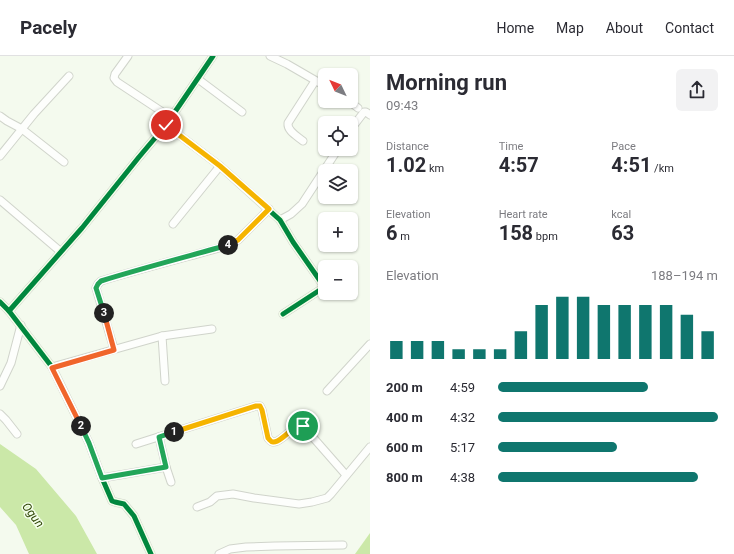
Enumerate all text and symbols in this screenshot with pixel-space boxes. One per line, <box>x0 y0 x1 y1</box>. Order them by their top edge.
text: Pacely <box>20 16 77 39</box>
text: Home <box>496 20 534 36</box>
text: Map <box>556 20 584 36</box>
text: About <box>606 20 643 36</box>
text: Contact <box>665 20 714 36</box>
north arrow <box>318 68 358 108</box>
map controls <box>318 68 358 300</box>
button: share <box>676 69 718 111</box>
text: Morning run <box>386 70 507 95</box>
text: 09:43 <box>386 98 418 113</box>
pin <box>149 108 183 142</box>
icon: check <box>155 114 177 136</box>
button: locate <box>318 116 358 156</box>
text: Distance <box>386 140 429 153</box>
text: Time <box>499 140 523 153</box>
text: Pace <box>611 140 636 153</box>
text: 1.02 <box>386 153 426 177</box>
text: 4:57 <box>499 153 539 177</box>
text: 4:51 <box>611 153 651 177</box>
text: km <box>426 162 444 175</box>
text: /km <box>651 162 674 175</box>
button: layers <box>318 164 358 204</box>
text: Elevation <box>386 208 431 221</box>
text: Heart rate <box>499 208 548 221</box>
text: kcal <box>611 208 631 221</box>
button: + <box>318 212 358 252</box>
text: 6 <box>386 221 397 245</box>
text: 158 <box>499 221 533 245</box>
text: 63 <box>611 221 634 245</box>
text: m <box>397 230 410 243</box>
text: bpm <box>533 230 558 243</box>
pin: 4 <box>218 235 238 255</box>
text: 4 <box>225 238 231 251</box>
button: − <box>318 260 358 300</box>
text: Elevation <box>386 268 439 283</box>
text: 188–194 m <box>651 268 718 283</box>
pin: 3 <box>94 303 114 323</box>
text: 3 <box>101 306 107 319</box>
text: 200 m <box>386 380 423 395</box>
text: 4:59 <box>450 380 475 395</box>
pin <box>286 409 320 443</box>
text: 400 m <box>386 410 423 425</box>
text: 4:32 <box>450 410 475 425</box>
icon: arrive <box>292 415 314 437</box>
pin: 2 <box>71 416 91 436</box>
text: 2 <box>78 419 84 432</box>
pin: 1 <box>164 422 184 442</box>
text: 1 <box>171 425 177 438</box>
text: 600 m <box>386 440 423 455</box>
text: 5:17 <box>450 440 475 455</box>
text: 800 m <box>386 470 423 485</box>
text: 4:38 <box>450 470 475 485</box>
water label: Ogun <box>19 500 47 530</box>

